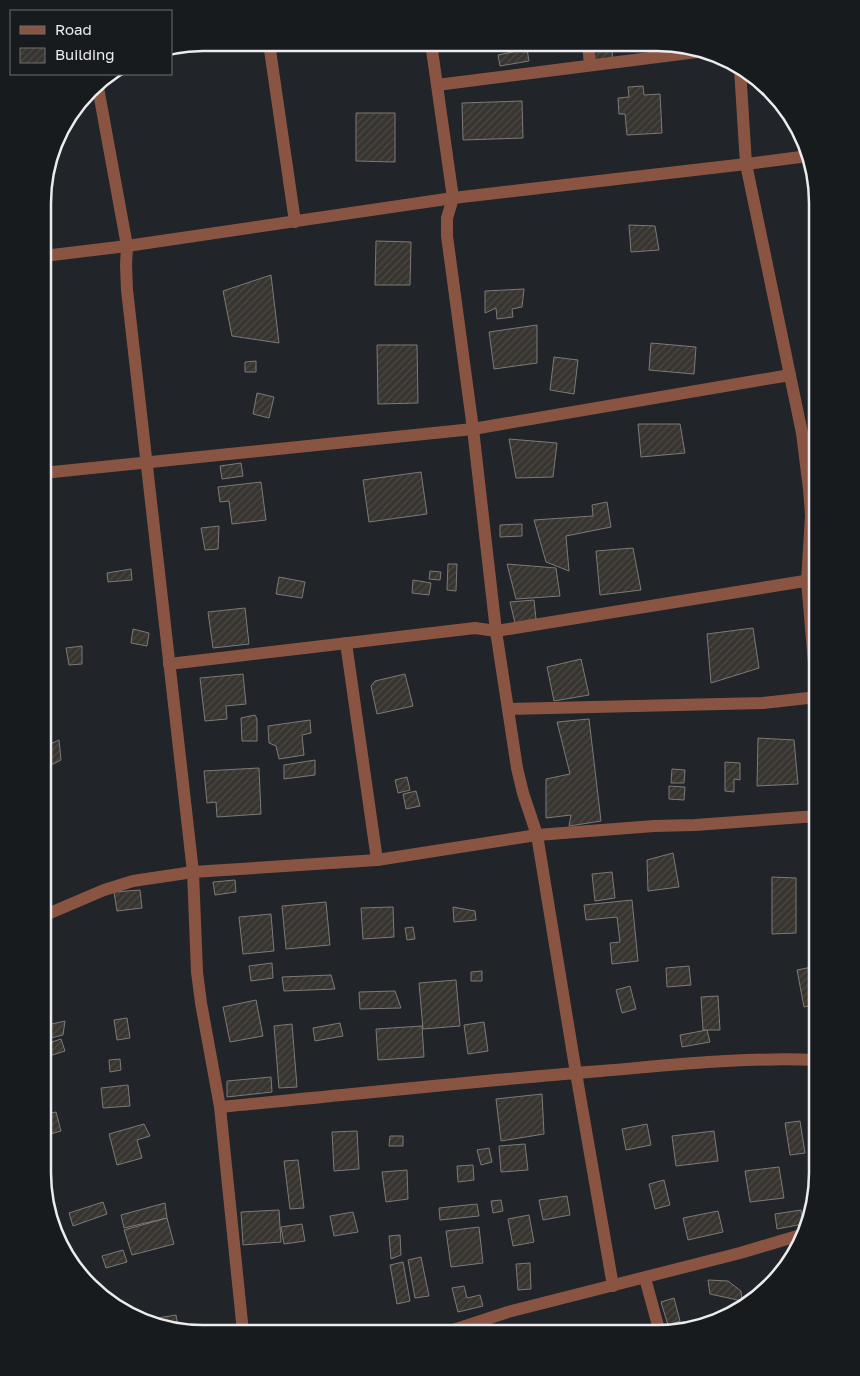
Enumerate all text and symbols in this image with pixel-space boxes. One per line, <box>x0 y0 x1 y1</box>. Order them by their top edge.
legend <box>10 10 172 75</box>
text: Road <box>55 20 92 38</box>
text: Building <box>55 45 115 63</box>

